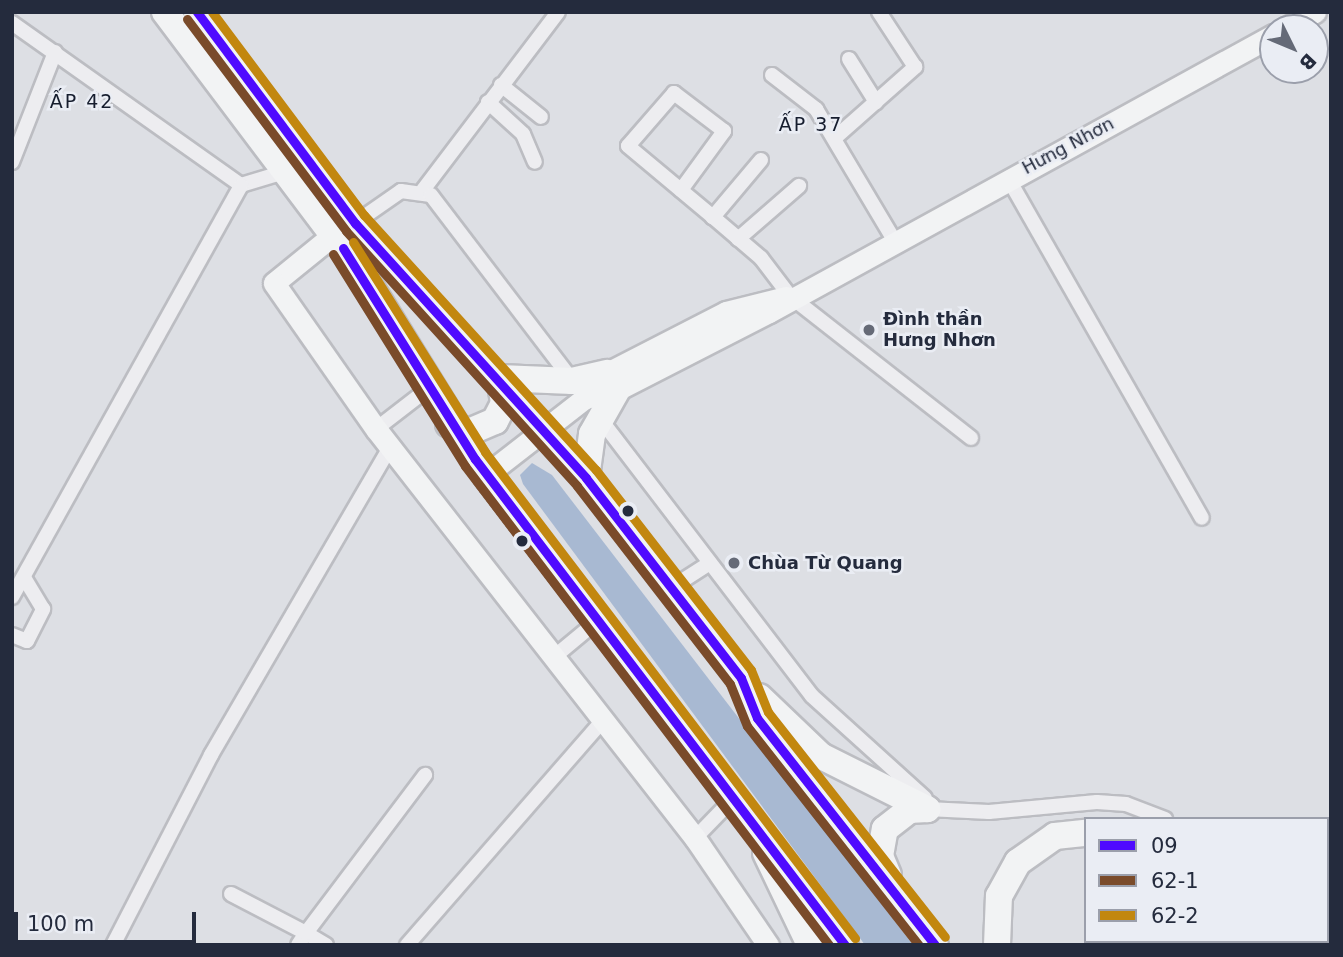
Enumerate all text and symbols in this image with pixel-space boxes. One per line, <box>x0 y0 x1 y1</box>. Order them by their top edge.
north arrow <box>1259 14 1329 84</box>
text: B <box>1295 49 1321 75</box>
district label: ẤP 42 <box>50 91 114 113</box>
street label: Hưng Nhơn <box>1018 113 1118 179</box>
district label: ẤP 37 <box>779 114 843 136</box>
place label: Đình thần Hưng Nhơn <box>883 309 996 352</box>
marker: Đình thần Hưng Nhơn <box>861 322 877 338</box>
unlabelled marker <box>621 504 635 518</box>
unlabelled marker <box>515 534 529 548</box>
place label: Chùa Từ Quang <box>748 552 903 574</box>
marker: Chùa Từ Quang <box>726 555 742 571</box>
legend <box>1084 817 1329 943</box>
text: 09 <box>1151 834 1178 858</box>
text: 62-1 <box>1151 869 1199 893</box>
scale bar <box>18 898 200 942</box>
text: 62-2 <box>1151 904 1199 928</box>
text: 100 m <box>27 912 94 936</box>

